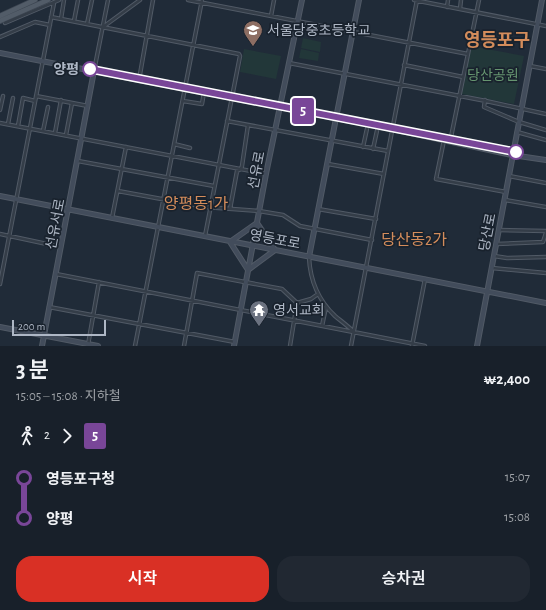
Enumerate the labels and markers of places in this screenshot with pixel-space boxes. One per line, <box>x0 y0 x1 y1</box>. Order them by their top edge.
school or university icon: 서울당중초등학교 <box>242 19 264 47</box>
place label: 서울당중초등학교 <box>267 22 370 38</box>
marker: 양평 <box>82 61 98 77</box>
place label: 양평 <box>53 62 79 77</box>
unlabelled marker <box>508 144 524 160</box>
temple icon: 영서교회 <box>248 299 270 327</box>
place label: 영서교회 <box>273 303 325 318</box>

